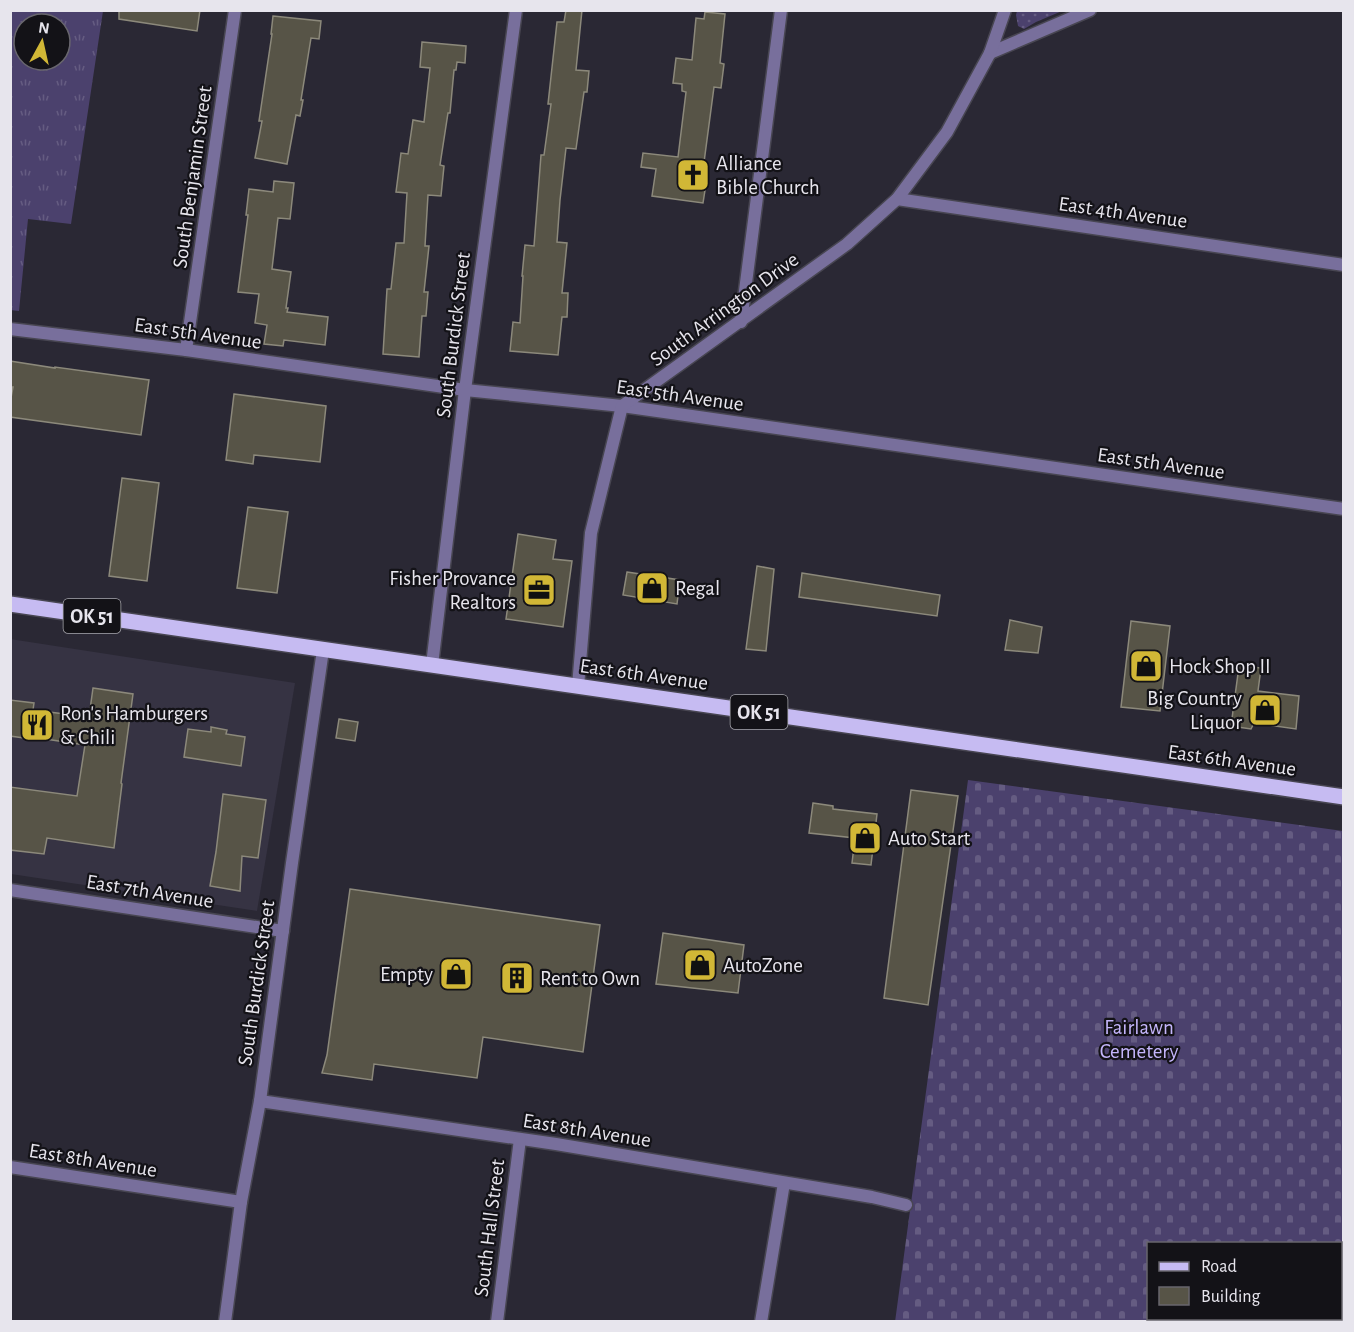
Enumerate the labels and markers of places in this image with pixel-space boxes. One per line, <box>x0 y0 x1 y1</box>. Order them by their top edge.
place label: Alliance Bible Church <box>716 153 820 198</box>
church icon: Alliance Bible Church <box>675 157 711 193</box>
place label: Fisher Provance Realtors <box>389 568 516 613</box>
shop icon: Regal <box>634 570 670 606</box>
office icon: Fisher Provance Realtors <box>521 572 557 608</box>
place label: Regal <box>675 578 720 599</box>
shop icon: Hock Shop II <box>1128 648 1164 684</box>
place label: Hock Shop II <box>1169 656 1271 677</box>
place label: Big Country Liquor <box>1147 688 1242 733</box>
shop icon: Big Country Liquor <box>1247 692 1283 728</box>
place label: Ron's Hamburgers & Chili <box>60 703 208 748</box>
restaurant icon: Ron's Hamburgers & Chili <box>19 707 55 743</box>
shop icon: Auto Start <box>847 820 883 856</box>
place label: Auto Start <box>888 828 970 849</box>
shop icon: AutoZone <box>682 947 718 983</box>
place label: AutoZone <box>723 955 803 976</box>
shop icon: Empty <box>438 956 474 992</box>
building icon: Rent to Own <box>499 960 535 996</box>
place label: Empty <box>380 964 433 985</box>
place label: Rent to Own <box>540 968 640 989</box>

